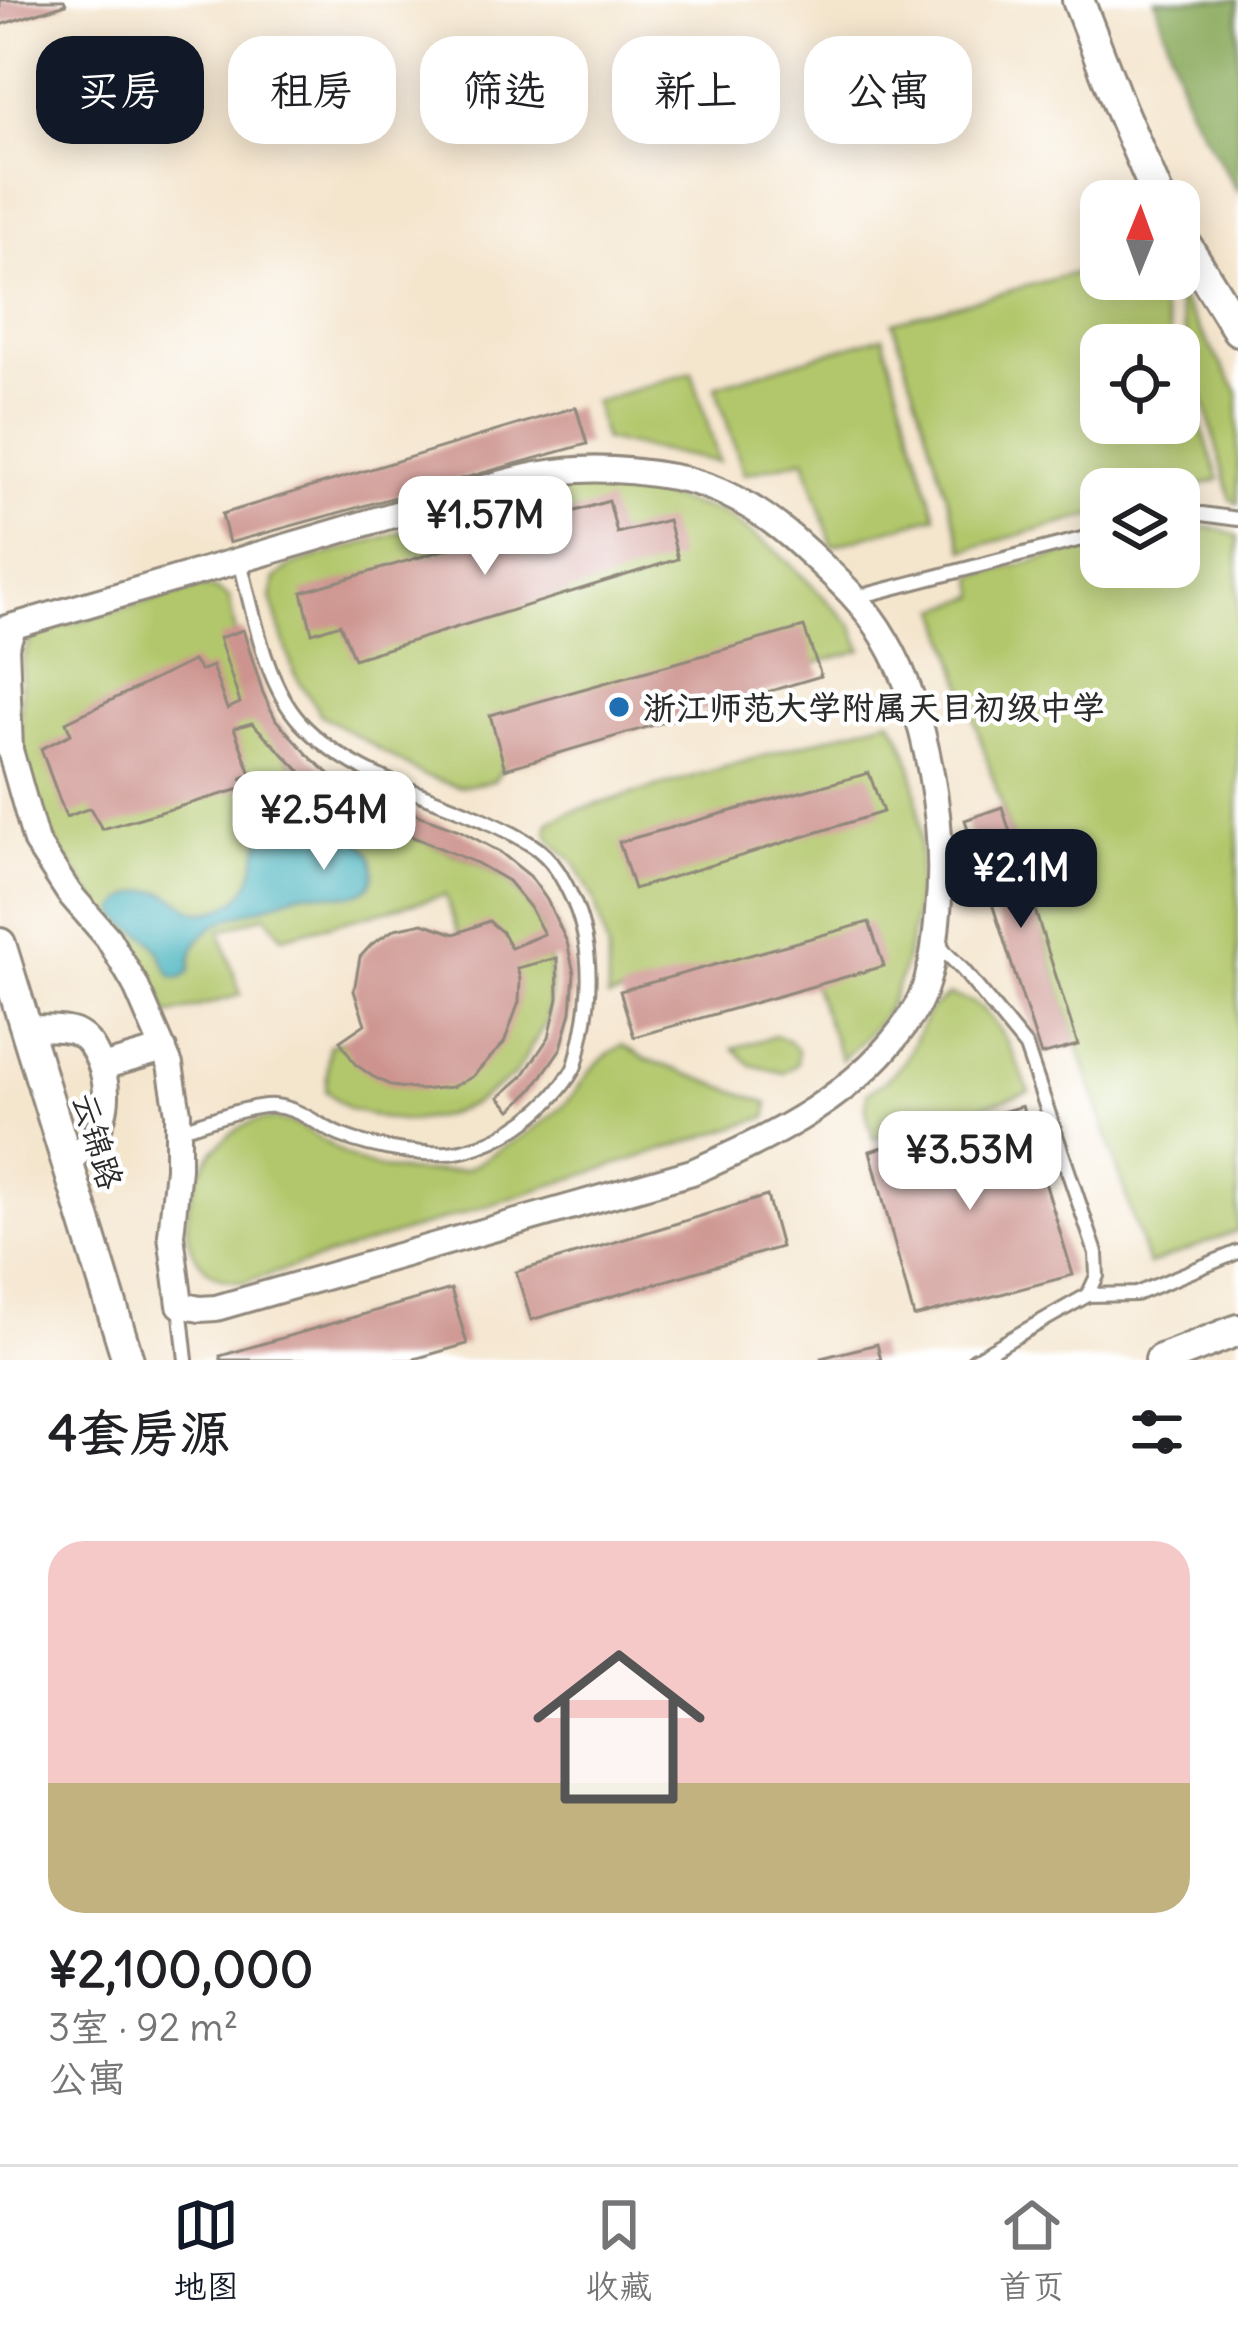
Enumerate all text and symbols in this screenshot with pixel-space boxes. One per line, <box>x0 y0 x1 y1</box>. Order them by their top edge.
chip: 买房 <box>36 36 204 144</box>
chip: 租房 <box>228 36 396 144</box>
chip: 筛选 <box>420 36 588 144</box>
chip: 新上 <box>612 36 780 144</box>
chip: 公寓 <box>804 36 972 144</box>
north arrow <box>1080 180 1200 300</box>
map controls <box>1080 180 1200 588</box>
button: locate <box>1080 324 1200 444</box>
button: layers <box>1080 468 1200 588</box>
pin: ¥1.57M <box>387 476 583 578</box>
text: ¥1.57M <box>425 490 545 539</box>
place label: 浙江师范大学附属天目初级中学 <box>643 686 1105 728</box>
marker: 浙江师范大学附属天目初级中学 <box>606 694 632 720</box>
pin: ¥2.54M <box>226 771 422 873</box>
text: ¥2.54M <box>260 785 388 834</box>
pin: ¥2.1M <box>937 829 1105 931</box>
text: ¥2.1M <box>972 843 1070 892</box>
street label: 云锦路 <box>63 1088 133 1194</box>
pin: ¥3.53M <box>872 1111 1068 1213</box>
text: ¥3.53M <box>905 1125 1035 1174</box>
icon: filters <box>1124 1399 1190 1465</box>
text: 4套房源 <box>48 1401 230 1465</box>
icon: home <box>511 1619 727 1835</box>
text: ¥2,100,000 <box>48 1937 313 2001</box>
text: 3室 · 92 m² <box>48 2003 238 2052</box>
text: 公寓 <box>48 2054 126 2103</box>
tab: 地图 <box>173 2192 239 2307</box>
tab: 收藏 <box>586 2192 652 2307</box>
tab: 首页 <box>999 2192 1065 2307</box>

